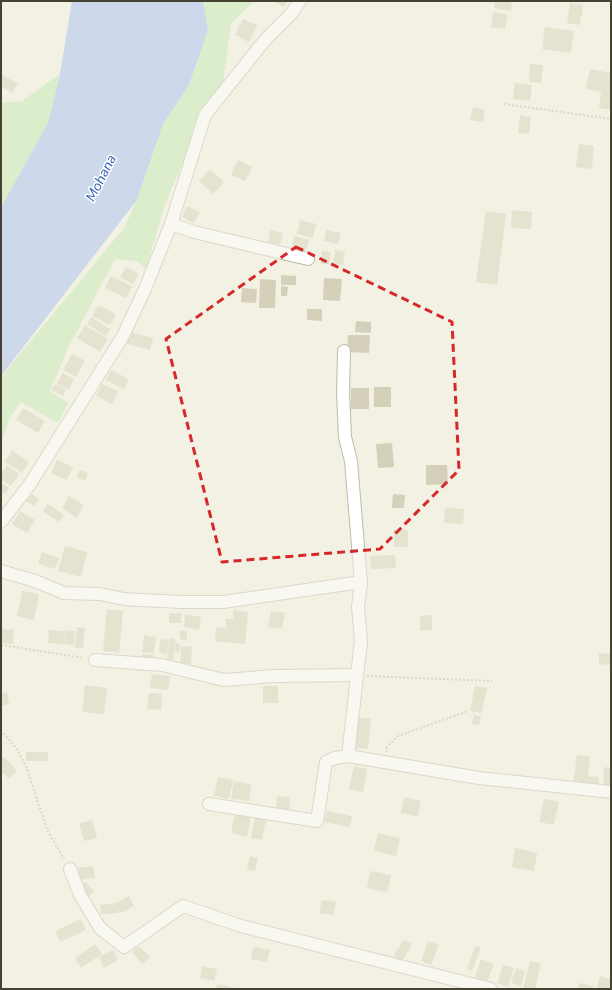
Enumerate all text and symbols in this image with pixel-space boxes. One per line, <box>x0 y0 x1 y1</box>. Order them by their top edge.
water label: Mohana <box>81 151 121 205</box>

